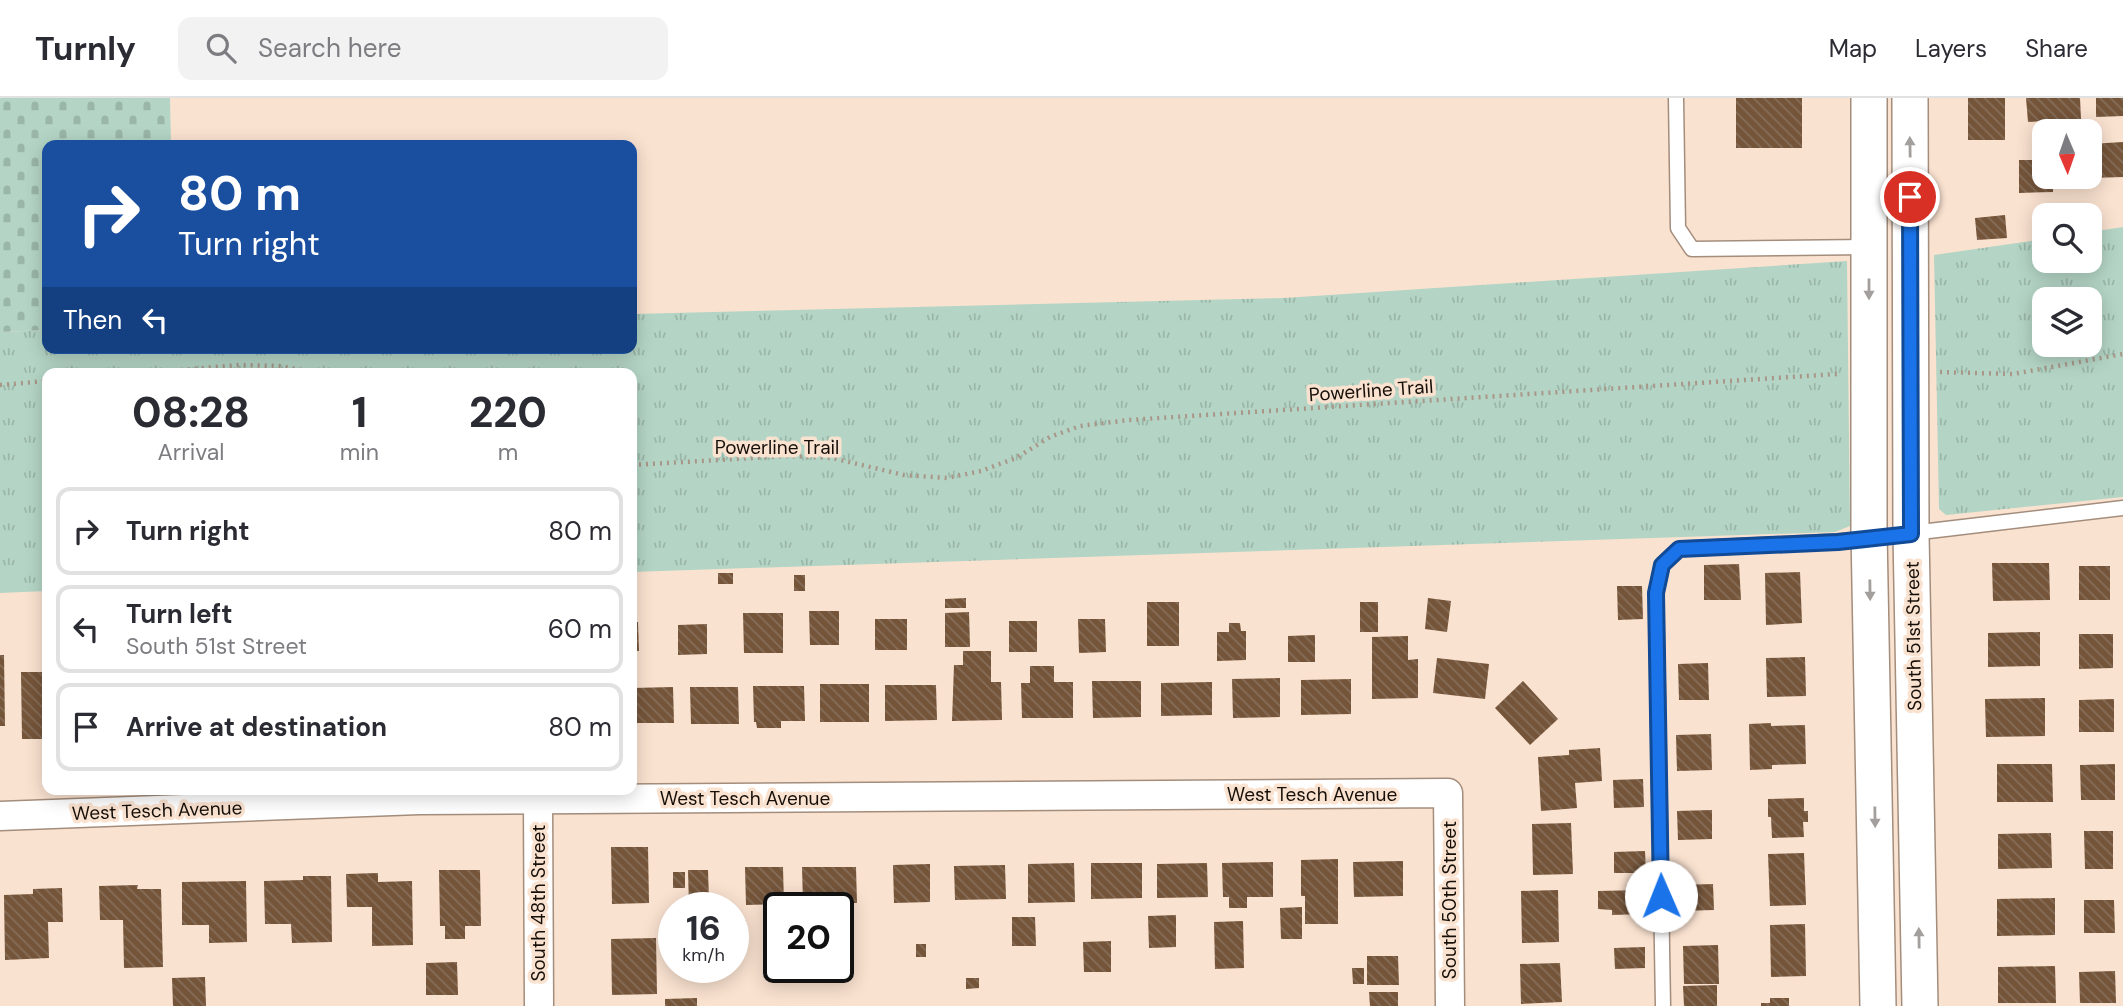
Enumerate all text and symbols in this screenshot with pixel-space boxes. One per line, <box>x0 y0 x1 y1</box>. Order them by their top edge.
search box <box>178 17 668 80</box>
text: Turnly <box>35 27 136 70</box>
icon: search <box>202 29 240 67</box>
text: Search here <box>258 31 401 65</box>
text: Map <box>1829 33 1877 64</box>
text: Layers <box>1915 33 1987 64</box>
text: Share <box>2025 33 2088 64</box>
north arrow <box>2032 119 2102 189</box>
map controls <box>2032 119 2102 357</box>
one-way arrow <box>1904 136 1916 158</box>
text: 80 m <box>178 161 301 225</box>
pin <box>1880 167 1940 227</box>
icon: right <box>63 168 154 259</box>
icon: arrive <box>1891 178 1929 216</box>
button: search <box>2032 203 2102 273</box>
text: Turn right <box>178 223 320 265</box>
one-way arrow <box>1863 278 1875 300</box>
button: layers <box>2032 287 2102 357</box>
icon: left <box>136 301 174 339</box>
text: Then <box>63 303 122 337</box>
street label: Powerline Trail <box>1308 374 1434 407</box>
text: 08:28 <box>132 385 250 440</box>
text: 1 <box>352 385 367 440</box>
text: 220 <box>469 385 547 440</box>
street label: Powerline Trail <box>715 435 839 460</box>
text: Arrival <box>157 437 224 467</box>
text: min <box>340 437 379 467</box>
text: m <box>498 437 518 467</box>
icon: right <box>67 512 105 550</box>
text: Turn right <box>126 514 250 548</box>
text: 80 m <box>548 514 612 548</box>
street label: South 51st Street <box>1900 561 1927 711</box>
one-way arrow <box>1865 579 1876 601</box>
text: Turn left <box>126 597 233 631</box>
icon: left <box>67 610 105 648</box>
text: 60 m <box>548 612 612 646</box>
text: South 51st Street <box>126 631 307 661</box>
icon: arrive <box>67 708 105 746</box>
text: Arrive at destination <box>126 710 387 744</box>
text: 80 m <box>548 710 612 744</box>
street label: West Tesch Avenue <box>1227 782 1397 807</box>
street label: West Tesch Avenue <box>660 786 830 811</box>
street label: West Tesch Avenue <box>71 795 243 826</box>
one-way arrow <box>1869 806 1880 828</box>
street label: South 50th Street <box>1437 821 1462 979</box>
street label: South 48th Street <box>526 825 551 981</box>
position arrow <box>1624 859 1698 933</box>
speed limit sign: 20 <box>763 892 854 983</box>
text: 16 <box>686 905 721 951</box>
one-way arrow <box>1913 927 1925 949</box>
text: km/h <box>682 943 725 967</box>

